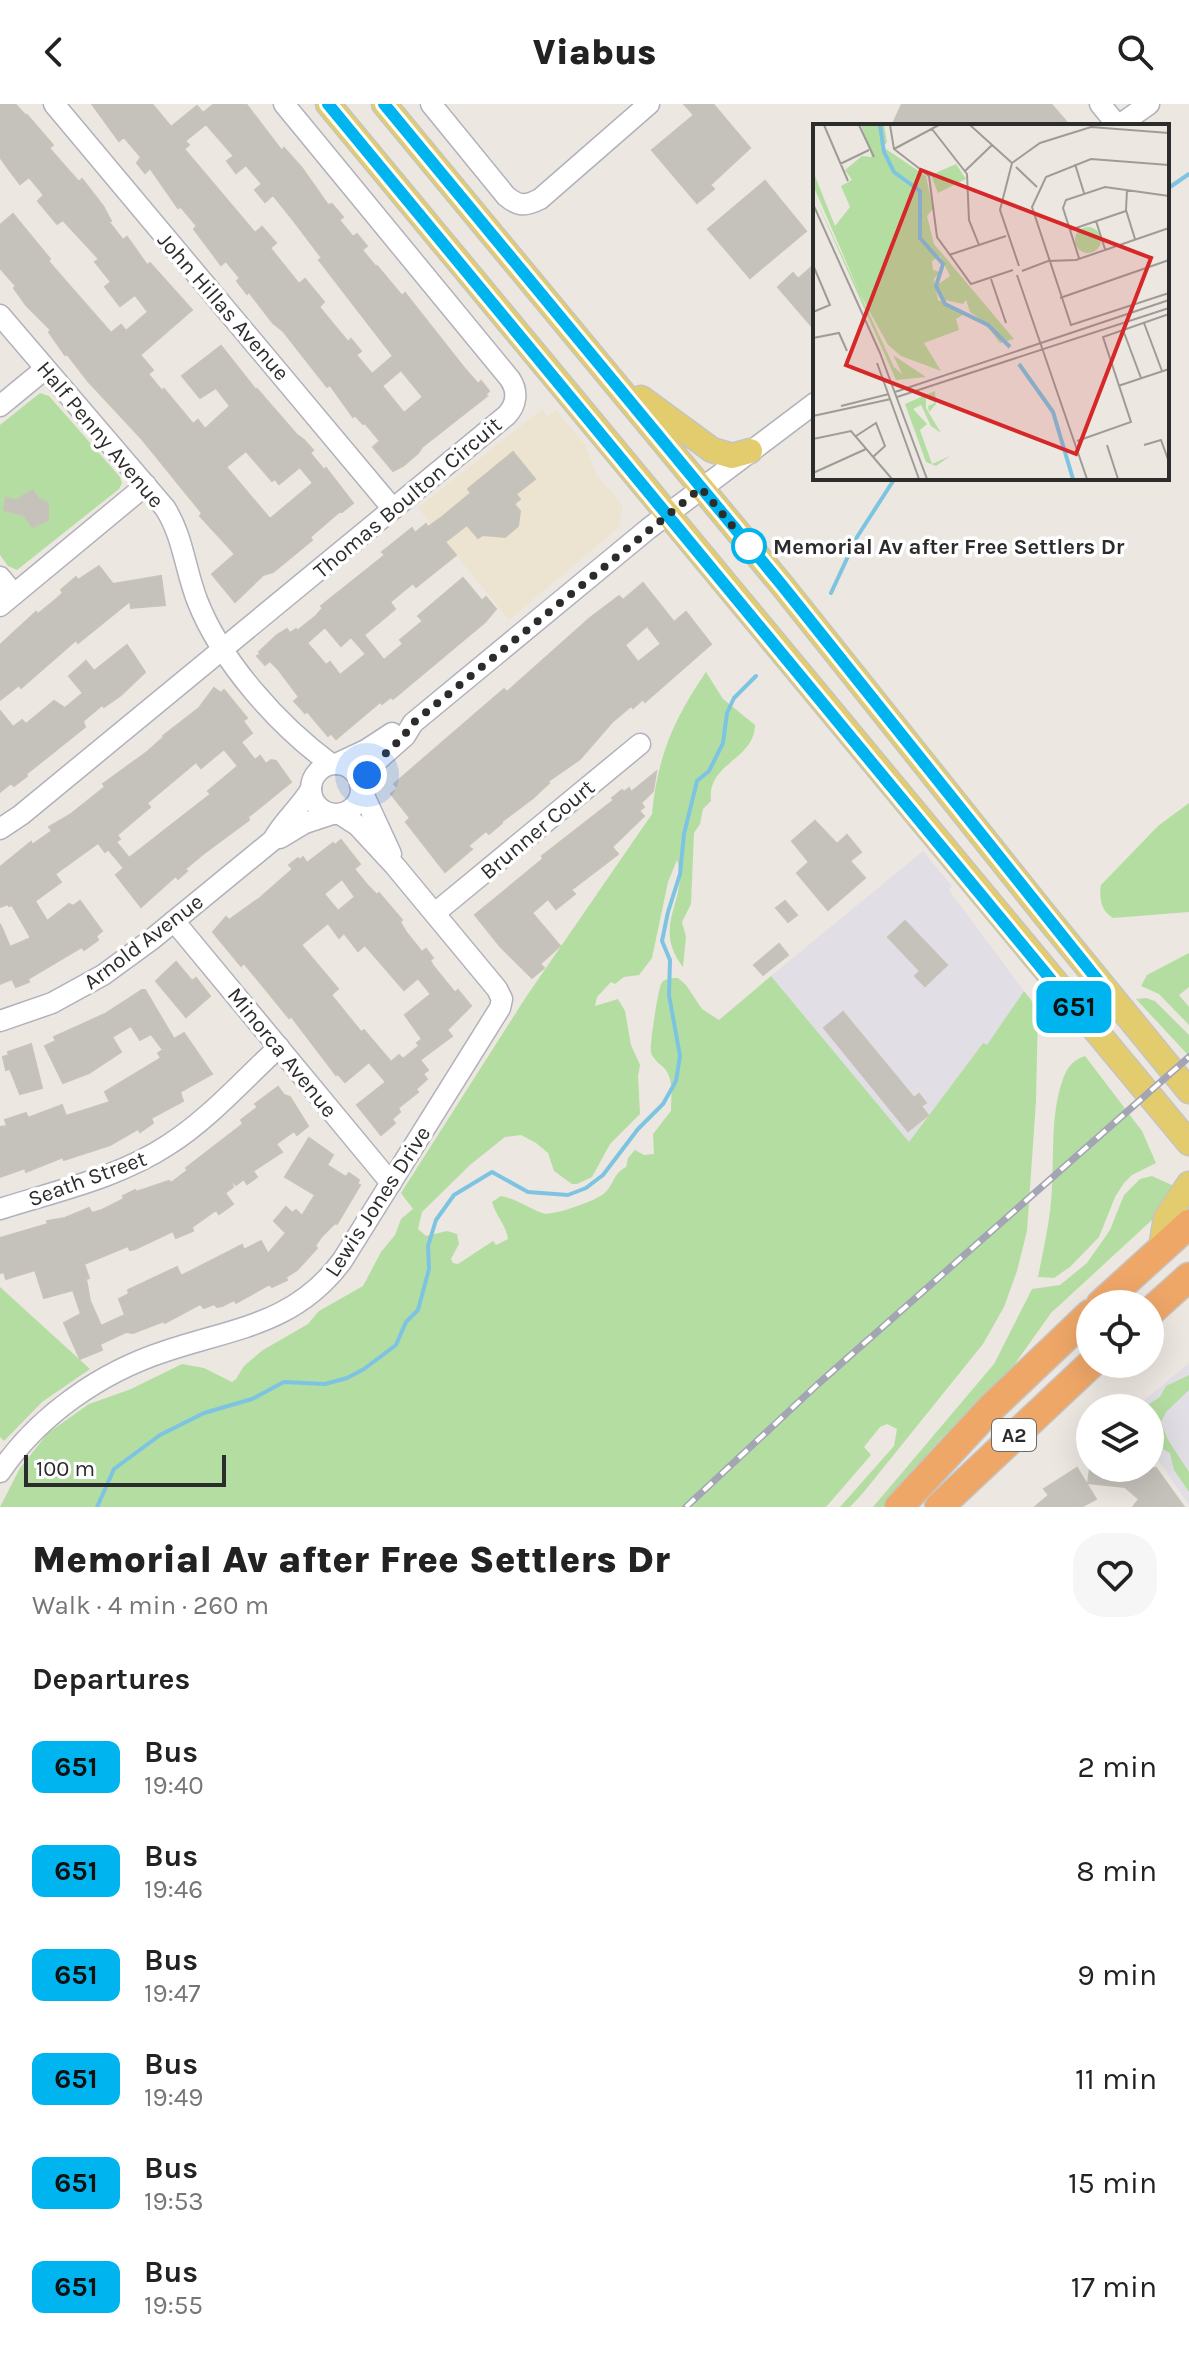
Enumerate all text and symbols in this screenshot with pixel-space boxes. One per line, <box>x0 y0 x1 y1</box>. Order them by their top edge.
icon: back <box>32 30 76 74</box>
icon: search <box>1113 30 1157 74</box>
text: Viabus <box>533 31 656 73</box>
inset map <box>813 124 1169 480</box>
street label: John Hillas Avenue <box>152 227 295 386</box>
street label: Half Penny Avenue <box>31 356 169 513</box>
street label: Thomas Boulton Circuit <box>308 412 507 584</box>
marker: Memorial Av after Free Settlers Dr <box>732 529 766 563</box>
place label: Memorial Av after Free Settlers Dr <box>773 534 1125 560</box>
your location <box>347 755 387 795</box>
street label: Brunner Court <box>475 774 600 885</box>
street label: Arnold Avenue <box>79 888 208 995</box>
line badge: 651 <box>1028 981 1120 1033</box>
street label: Minorca Avenue <box>222 982 343 1123</box>
text: 651 <box>1052 990 1096 1023</box>
street label: Lewis Jones Drive <box>319 1121 436 1282</box>
street label: Seath Street <box>25 1146 150 1212</box>
map controls <box>1076 1290 1164 1482</box>
button: locate <box>1076 1290 1164 1378</box>
button: layers <box>1076 1394 1164 1482</box>
road number: A2 <box>992 1419 1036 1451</box>
scale bar <box>24 1451 226 1487</box>
text: 100 m <box>36 1456 95 1482</box>
button: heart <box>1073 1533 1157 1617</box>
text: Memorial Av after Free Settlers Dr <box>32 1537 670 1582</box>
text: Walk · 4 min · 260 m <box>32 1590 269 1621</box>
text: Departures <box>32 1661 190 1697</box>
text: Bus <box>144 1734 198 1770</box>
text: 2 min <box>1077 1749 1157 1785</box>
text: 651 <box>54 1750 98 1783</box>
text: 19:40 <box>144 1770 204 1801</box>
text: Bus <box>144 1838 198 1874</box>
text: 8 min <box>1076 1853 1157 1889</box>
text: 651 <box>54 1854 98 1887</box>
text: 19:46 <box>144 1874 203 1905</box>
text: Bus <box>144 1942 198 1978</box>
text: 9 min <box>1077 1957 1157 1993</box>
text: 651 <box>54 1958 98 1991</box>
text: 19:47 <box>144 1978 200 2009</box>
text: Bus <box>144 2046 198 2082</box>
text: 11 min <box>1075 2061 1157 2097</box>
text: 651 <box>54 2062 98 2095</box>
text: 19:49 <box>144 2082 203 2113</box>
text: Bus <box>144 2150 198 2186</box>
text: 15 min <box>1068 2165 1157 2201</box>
text: 651 <box>54 2166 98 2199</box>
text: 19:53 <box>144 2186 204 2217</box>
text: Bus <box>144 2254 198 2290</box>
text: 17 min <box>1071 2269 1157 2305</box>
text: 651 <box>54 2270 98 2303</box>
text: 19:55 <box>144 2290 203 2321</box>

